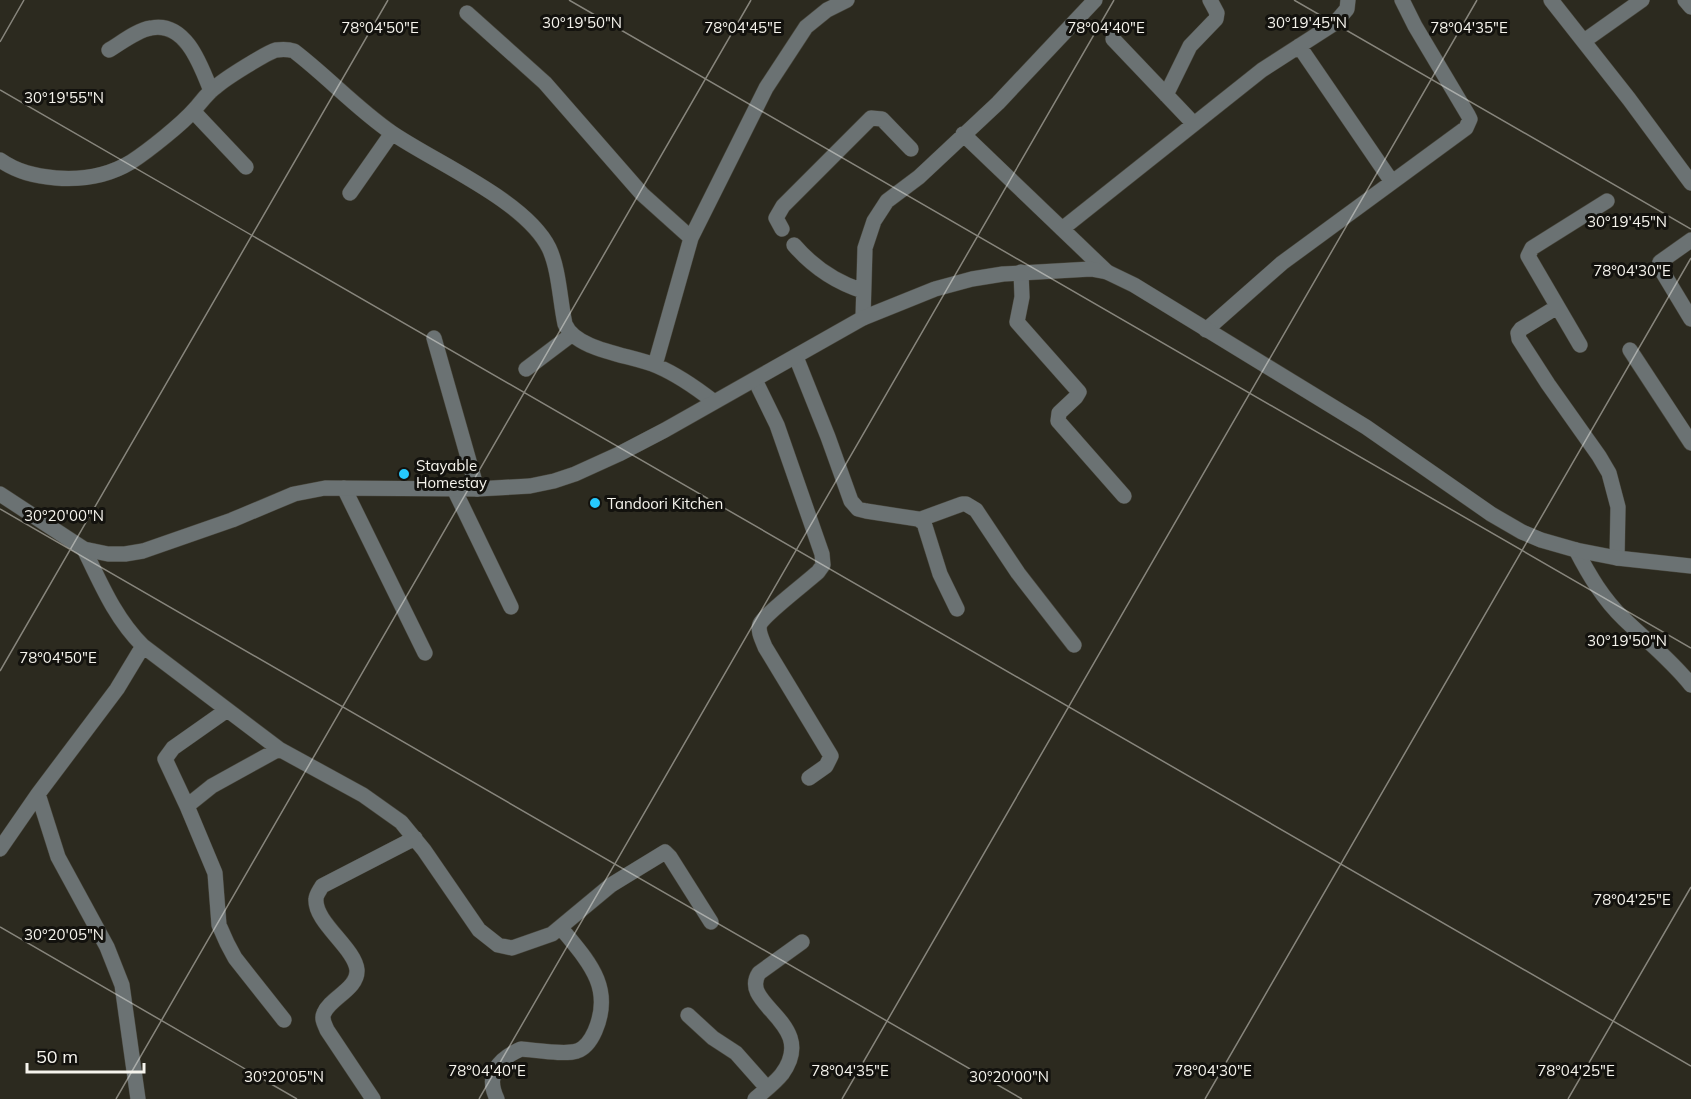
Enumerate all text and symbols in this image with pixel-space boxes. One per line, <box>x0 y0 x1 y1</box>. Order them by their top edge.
text: 30°19'50"N <box>542 13 622 32</box>
text: 30°19'45"N <box>1267 13 1347 32</box>
text: 78°04'50"E <box>341 18 419 37</box>
text: 78°04'45"E <box>704 18 782 37</box>
text: 78°04'40"E <box>1067 18 1145 37</box>
text: 78°04'35"E <box>1430 18 1508 37</box>
text: 30°19'55"N <box>24 88 104 107</box>
text: 30°19'45"N <box>1587 212 1667 231</box>
text: 78°04'30"E <box>1593 261 1671 280</box>
place label: Stayable Homestay <box>416 456 487 492</box>
marker: Stayable Homestay <box>397 467 411 481</box>
place label: Tandoori Kitchen <box>607 494 723 513</box>
marker: Tandoori Kitchen <box>588 496 602 510</box>
text: 30°20'00"N <box>24 506 104 525</box>
text: 30°19'50"N <box>1587 631 1667 650</box>
text: 78°04'50"E <box>19 648 97 667</box>
text: 78°04'25"E <box>1593 890 1671 909</box>
text: 30°20'05"N <box>24 925 104 944</box>
scale bar <box>27 1036 144 1074</box>
text: 50 m <box>36 1045 78 1068</box>
text: 78°04'40"E <box>448 1061 526 1080</box>
text: 78°04'35"E <box>811 1061 889 1080</box>
text: 78°04'30"E <box>1174 1061 1252 1080</box>
text: 78°04'25"E <box>1537 1061 1615 1080</box>
text: 30°20'05"N <box>244 1067 324 1086</box>
text: 30°20'00"N <box>969 1067 1049 1086</box>

